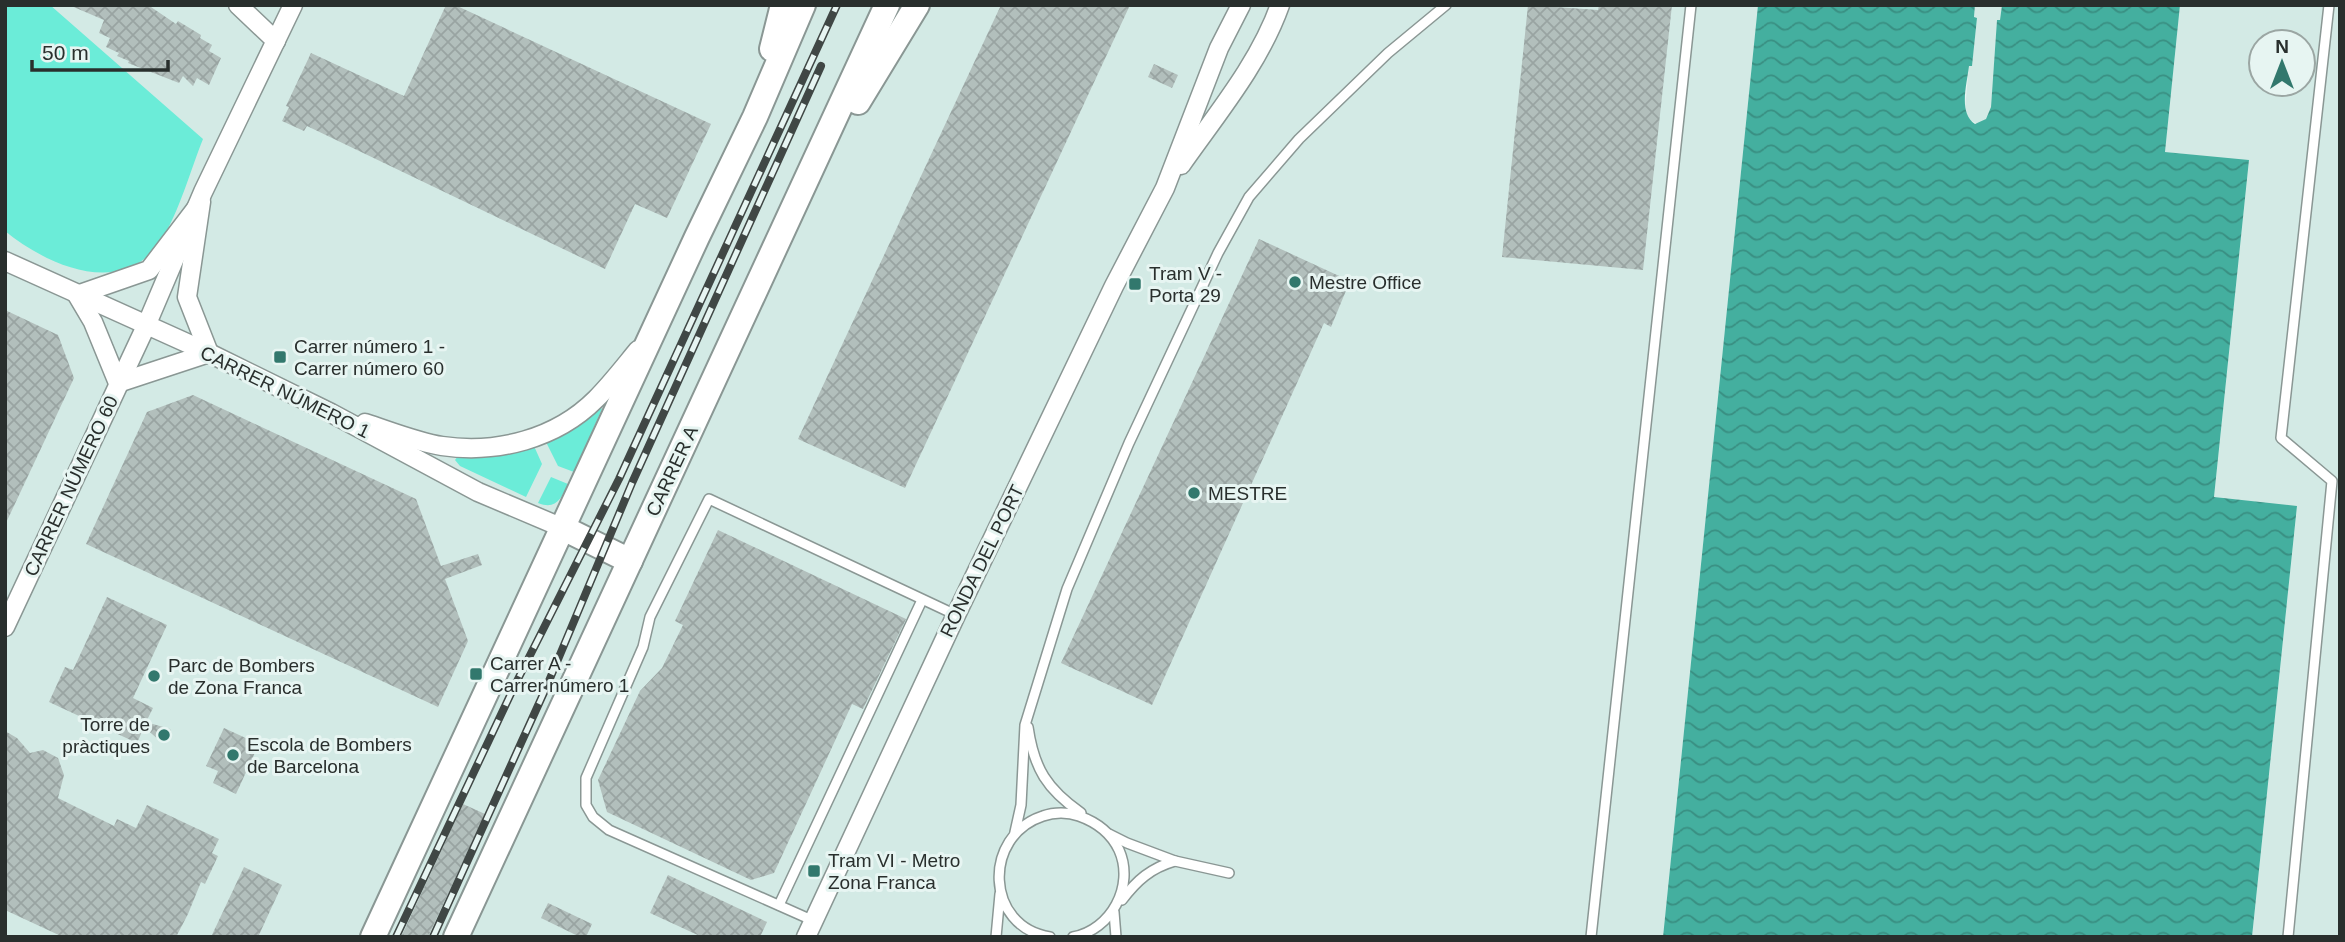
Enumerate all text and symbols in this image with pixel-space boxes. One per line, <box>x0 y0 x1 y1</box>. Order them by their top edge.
scale bar <box>32 28 168 72</box>
north arrow <box>2247 28 2317 98</box>
text: N <box>2275 36 2289 57</box>
text: 50 m <box>42 41 89 64</box>
place label: Tram V - Porta 29 <box>1149 263 1222 306</box>
place label: Mestre Office <box>1309 272 1422 293</box>
marker: Mestre Office <box>1287 274 1303 290</box>
marker: Tram V - Porta 29 <box>1127 276 1143 292</box>
place label: Carrer número 1 - Carrer número 60 <box>294 336 445 379</box>
street label: CARRER NÚMERO 1 <box>197 342 373 442</box>
marker: Carrer número 1 - Carrer número 60 <box>272 349 288 365</box>
street label: CARRER NÚMERO 60 <box>20 393 122 579</box>
street label: CARRER A <box>642 422 702 519</box>
street label: RONDA DEL PORT <box>936 481 1028 641</box>
place label: MESTRE <box>1208 483 1287 504</box>
marker: MESTRE <box>1186 485 1202 501</box>
place label: Carrer A - Carrer número 1 <box>490 653 629 696</box>
place label: Parc de Bombers de Zona Franca <box>168 655 315 698</box>
marker: Carrer A - Carrer número 1 <box>468 666 484 682</box>
marker: Parc de Bombers de Zona Franca <box>146 668 162 684</box>
place label: Torre de pràctiques <box>62 714 150 757</box>
marker: Torre de pràctiques <box>156 727 172 743</box>
place label: Escola de Bombers de Barcelona <box>247 734 412 777</box>
marker: Escola de Bombers de Barcelona <box>225 747 241 763</box>
place label: Tram VI - Metro Zona Franca <box>828 850 960 893</box>
marker: Tram VI - Metro Zona Franca <box>806 863 822 879</box>

